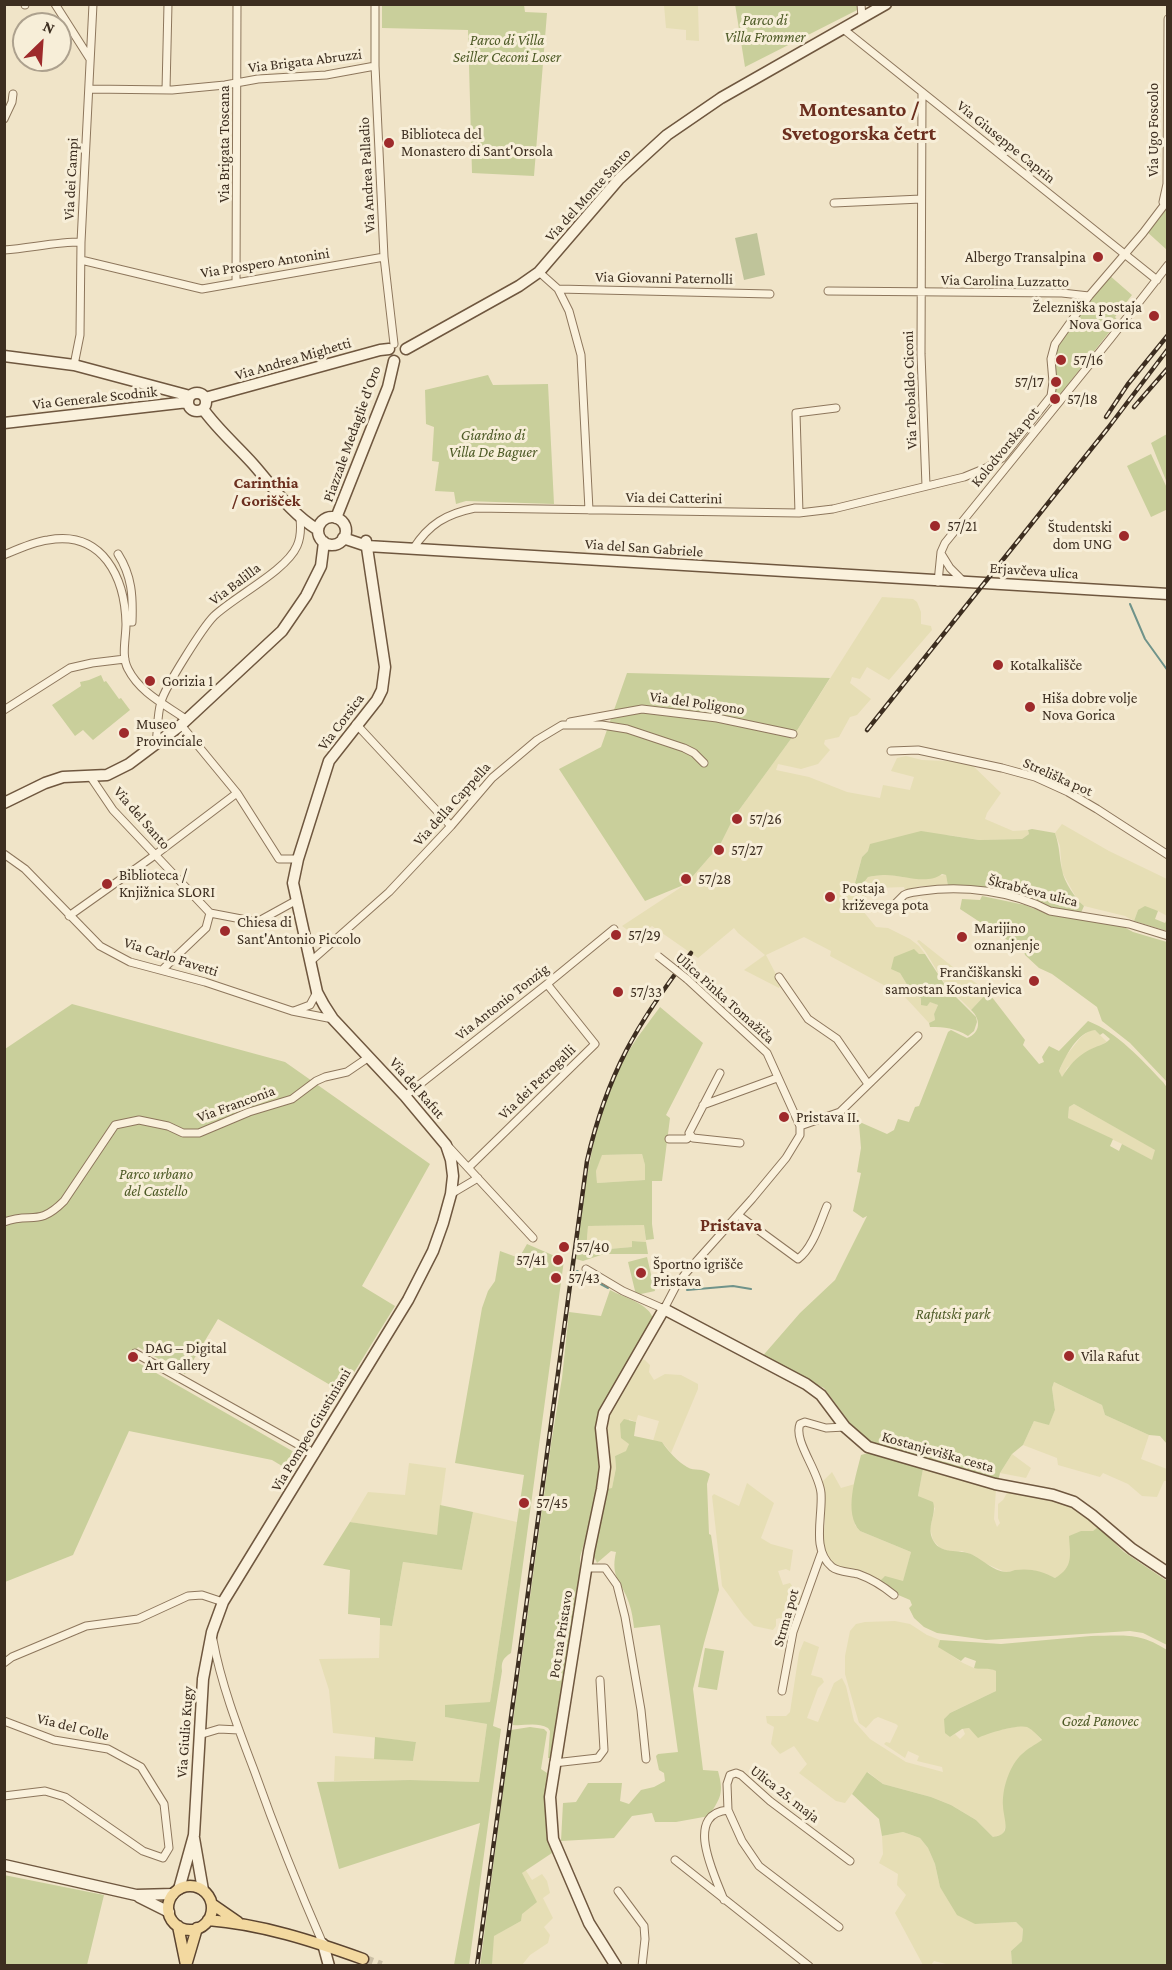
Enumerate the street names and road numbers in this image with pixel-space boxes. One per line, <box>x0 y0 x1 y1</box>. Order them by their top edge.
street label: Via Brigata Abruzzi <box>247 45 363 77</box>
street label: Via Ugo Foscolo <box>1144 83 1162 177</box>
street label: Via Brigata Toscana <box>215 85 233 203</box>
street label: Via Giuseppe Caprin <box>953 97 1059 187</box>
street label: Via Andrea Palladio <box>355 117 379 233</box>
street label: Via dei Campi <box>60 137 82 221</box>
street label: Via del Monte Santo <box>541 144 635 246</box>
street label: Via Prospero Antonini <box>199 244 331 282</box>
street label: Via Giovanni Paternolli <box>595 268 733 288</box>
street label: Via Carolina Luzzatto <box>941 271 1069 291</box>
street label: Via Teobaldo Ciconi <box>899 330 921 450</box>
street label: Via Andrea Mighetti <box>233 334 353 384</box>
street label: Piazzale Medaglie d'Oro <box>319 363 385 505</box>
street label: Via Generale Scodnik <box>32 382 158 414</box>
street label: Kolodvorska pot <box>967 403 1043 491</box>
street label: Via dei Catterini <box>626 488 722 508</box>
street label: Via del San Gabriele <box>584 535 704 561</box>
street label: Via Balilla <box>206 559 264 609</box>
street label: Erjavčeva ulica <box>989 559 1079 583</box>
street label: Via del Poligono <box>648 687 746 719</box>
street label: Via Corsica <box>314 690 368 754</box>
street label: Streliška pot <box>1020 754 1096 800</box>
street label: Via della Cappella <box>410 758 494 850</box>
street label: Via del Santo <box>110 783 174 853</box>
street label: Škrabčeva ulica <box>986 871 1080 911</box>
street label: Via Carlo Favetti <box>121 933 221 981</box>
street label: Ulica Pinka Tomažiča <box>672 949 778 1047</box>
street label: Via Antonio Tonzig <box>452 960 552 1044</box>
street label: Via dei Petrogalli <box>495 1041 579 1123</box>
street label: Via del Rafut <box>385 1054 449 1122</box>
street label: Via Franconia <box>194 1082 278 1126</box>
street label: Via Pompeo Giustiniani <box>267 1365 355 1495</box>
street label: Kostanjeviška cesta <box>880 1427 996 1477</box>
street label: Strma pot <box>769 1587 803 1649</box>
street label: Pot na Pristavo <box>545 1589 577 1679</box>
street label: Via Giulio Kugy <box>173 1685 197 1779</box>
street label: Via del Colle <box>35 1709 111 1745</box>
street label: Ulica 25. maja <box>747 1761 823 1827</box>

